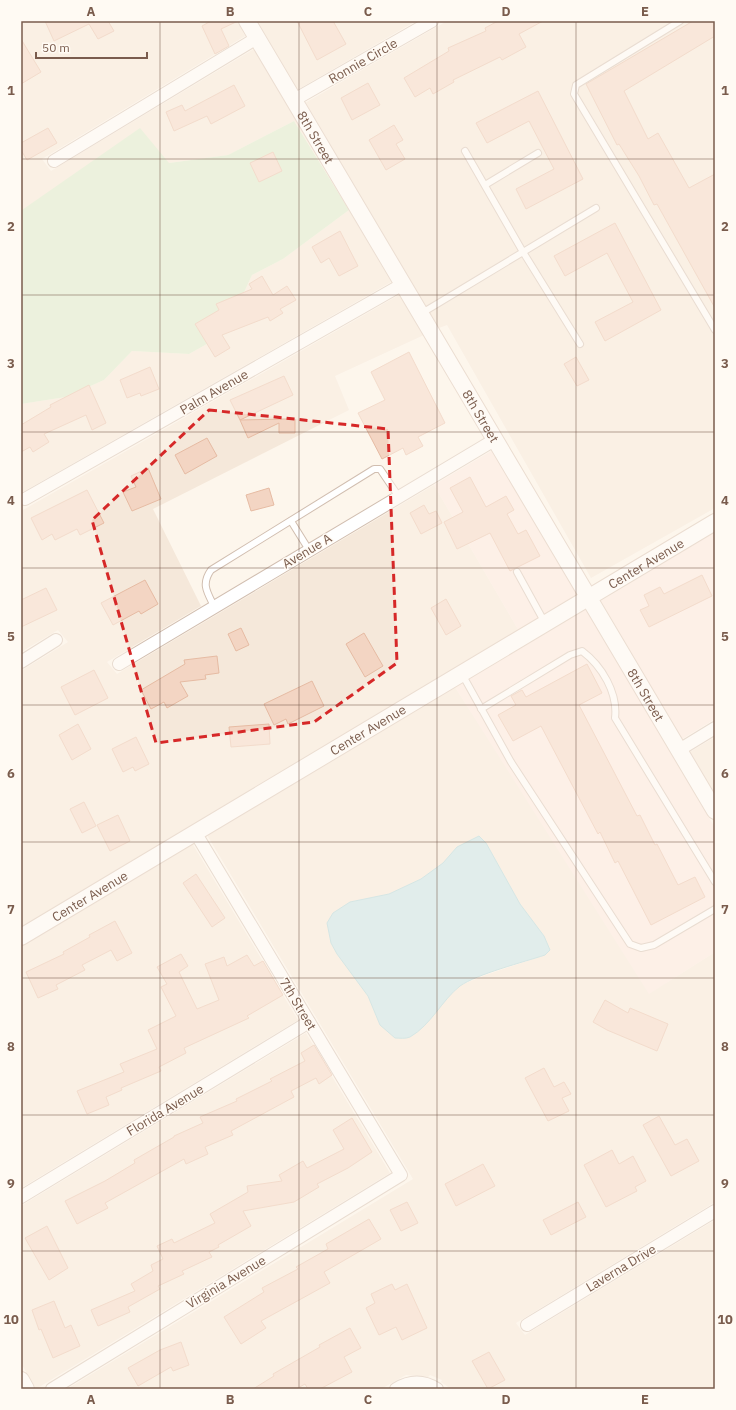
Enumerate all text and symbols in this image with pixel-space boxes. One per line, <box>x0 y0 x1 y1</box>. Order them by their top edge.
text: A <box>87 3 96 20</box>
text: B <box>226 3 235 20</box>
text: C <box>364 3 373 20</box>
text: D <box>501 3 511 20</box>
text: E <box>641 3 649 20</box>
scale bar <box>36 34 147 60</box>
street label: Ronnie Circle <box>325 34 401 88</box>
text: 50 m <box>42 40 70 55</box>
text: 1 <box>7 82 15 99</box>
text: 1 <box>721 82 729 99</box>
street label: 8th Street <box>294 108 338 167</box>
text: 2 <box>7 218 15 235</box>
text: 2 <box>721 218 729 235</box>
text: 3 <box>7 355 15 372</box>
text: 3 <box>721 355 729 372</box>
street label: Palm Avenue <box>177 366 251 418</box>
street label: 8th Street <box>459 386 503 445</box>
text: 4 <box>7 492 15 509</box>
text: 4 <box>721 492 729 509</box>
street label: Avenue A <box>279 529 335 572</box>
street label: Center Avenue <box>605 534 687 593</box>
text: 5 <box>7 628 15 645</box>
text: 5 <box>721 628 729 645</box>
street label: 8th Street <box>624 665 668 724</box>
street label: Center Avenue <box>327 700 409 759</box>
text: 6 <box>7 765 15 782</box>
text: 6 <box>721 765 729 782</box>
street label: Center Avenue <box>49 867 131 925</box>
text: 7 <box>7 901 15 918</box>
text: 7 <box>721 901 729 918</box>
street label: 7th Street <box>276 975 320 1033</box>
text: 8 <box>7 1038 15 1055</box>
text: 8 <box>721 1038 729 1055</box>
street label: Florida Avenue <box>123 1080 207 1140</box>
text: 9 <box>7 1175 15 1192</box>
text: 9 <box>721 1175 729 1192</box>
street label: Laverna Drive <box>583 1240 659 1296</box>
street label: Virginia Avenue <box>183 1252 269 1312</box>
text: 10 <box>3 1311 19 1328</box>
text: 10 <box>717 1311 733 1328</box>
text: A <box>87 1391 96 1408</box>
text: B <box>226 1391 235 1408</box>
text: C <box>364 1391 373 1408</box>
text: D <box>501 1391 511 1408</box>
text: E <box>641 1391 649 1408</box>

